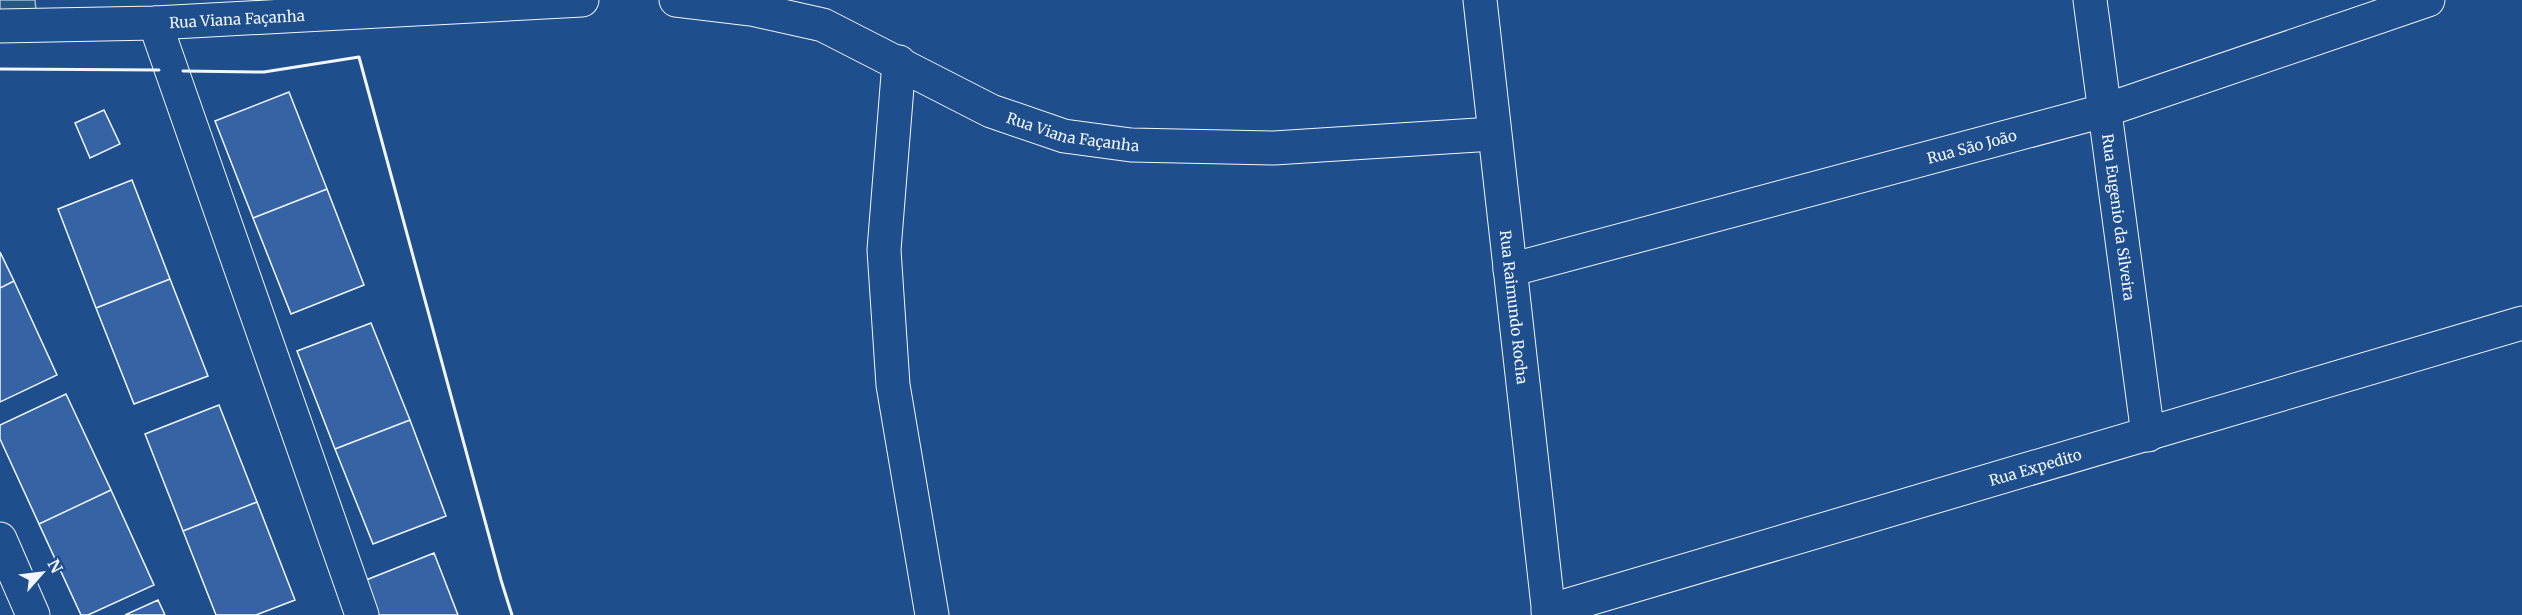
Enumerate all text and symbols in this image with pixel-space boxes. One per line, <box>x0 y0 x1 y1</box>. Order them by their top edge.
street label: Rua Viana Façanha <box>169 5 305 32</box>
street label: Rua Viana Façanha <box>1004 108 1139 155</box>
street label: Rua São João <box>1925 125 2019 167</box>
street label: Rua Eugenio da Silveira <box>2098 132 2139 302</box>
street label: Rua Raimundo Rocha <box>1496 229 1533 385</box>
street label: Rua Expedito <box>1987 444 2084 490</box>
north arrow <box>12 543 72 603</box>
text: N <box>43 556 67 577</box>

